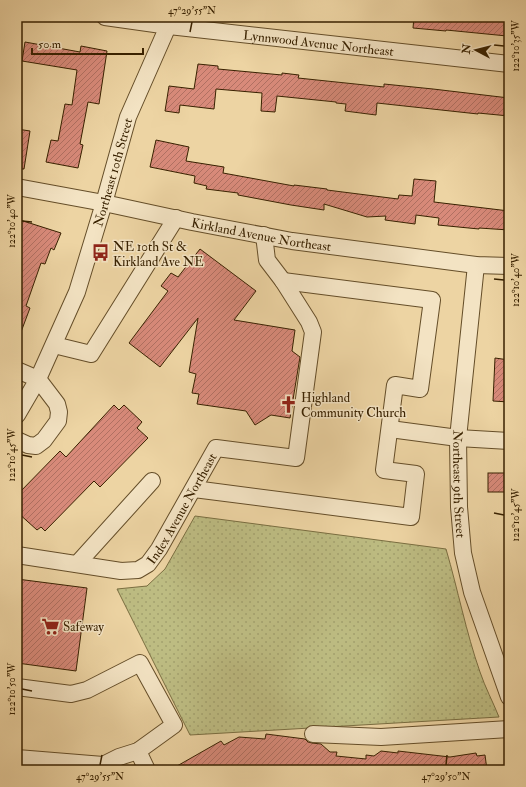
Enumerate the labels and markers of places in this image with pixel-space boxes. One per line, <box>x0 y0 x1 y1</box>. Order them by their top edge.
place label: NE 10th St & Kirkland Ave NE <box>113 239 204 270</box>
bus stop icon: NE 10th St & Kirkland Ave NE <box>90 243 110 263</box>
place label: Highland Community Church <box>301 390 406 422</box>
church icon: Highland Community Church <box>278 394 298 414</box>
supermarket icon: Safeway <box>40 616 60 636</box>
place label: Safeway <box>63 619 104 636</box>

